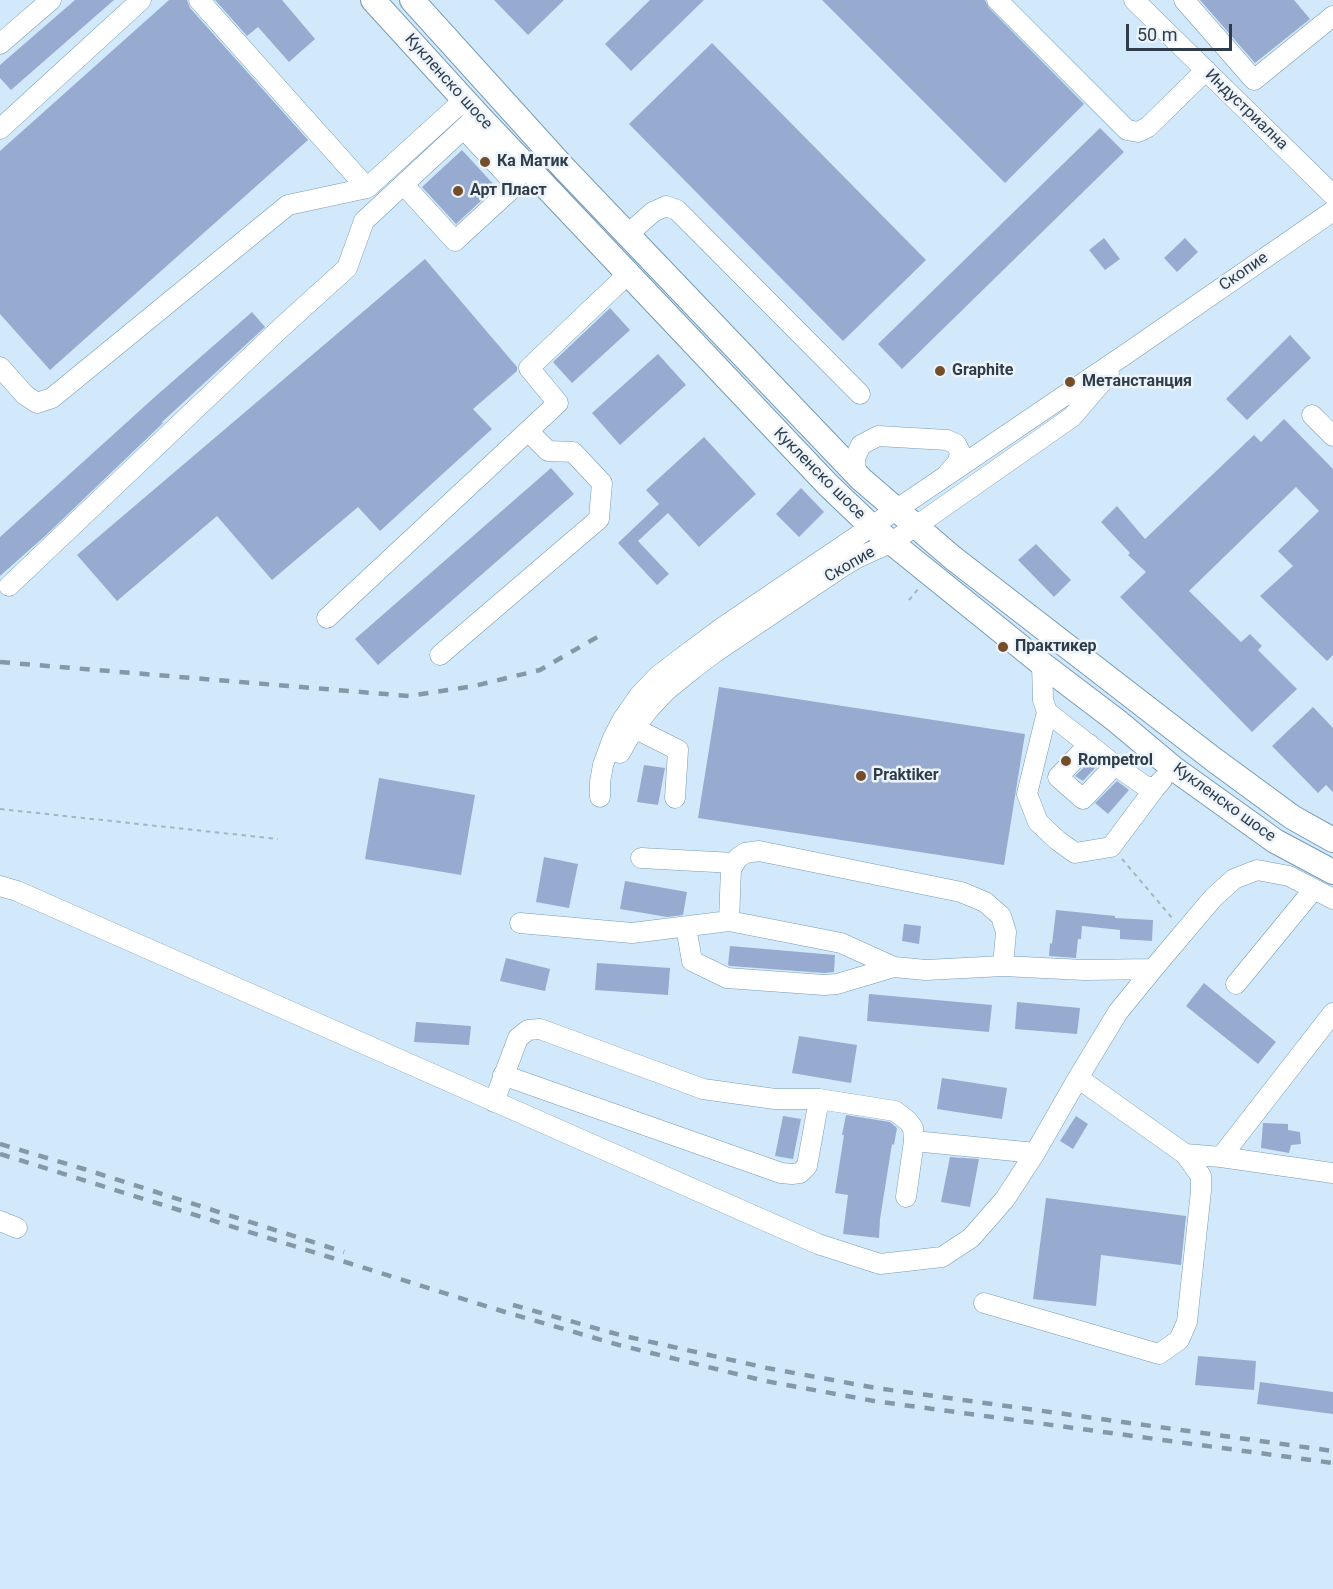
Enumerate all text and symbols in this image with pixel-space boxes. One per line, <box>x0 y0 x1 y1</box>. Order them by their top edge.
scale bar <box>1129 12 1236 50</box>
text: 50 m <box>1137 24 1177 45</box>
street label: Кукленско шосе <box>400 30 496 134</box>
street label: Индустриална <box>1201 66 1291 154</box>
place label: Ка Матик <box>497 152 569 172</box>
marker: Ка Матик <box>478 155 492 169</box>
place label: Арт Пласт <box>470 181 547 201</box>
marker: Арт Пласт <box>451 184 465 198</box>
street label: Скопие <box>1216 248 1272 296</box>
place label: Graphite <box>952 361 1013 381</box>
marker: Graphite <box>933 364 947 378</box>
place label: Метанстанция <box>1082 372 1192 392</box>
marker: Метанстанция <box>1063 375 1077 389</box>
street label: Кукленско шосе <box>769 424 869 524</box>
street label: Скопие <box>821 543 879 587</box>
place label: Практикер <box>1015 637 1097 657</box>
marker: Практикер <box>996 640 1010 654</box>
place label: Rompetrol <box>1078 751 1153 771</box>
marker: Rompetrol <box>1059 754 1073 768</box>
street label: Кукленско шосе <box>1169 759 1279 847</box>
place label: Praktiker <box>873 766 939 786</box>
marker: Praktiker <box>854 769 868 783</box>

